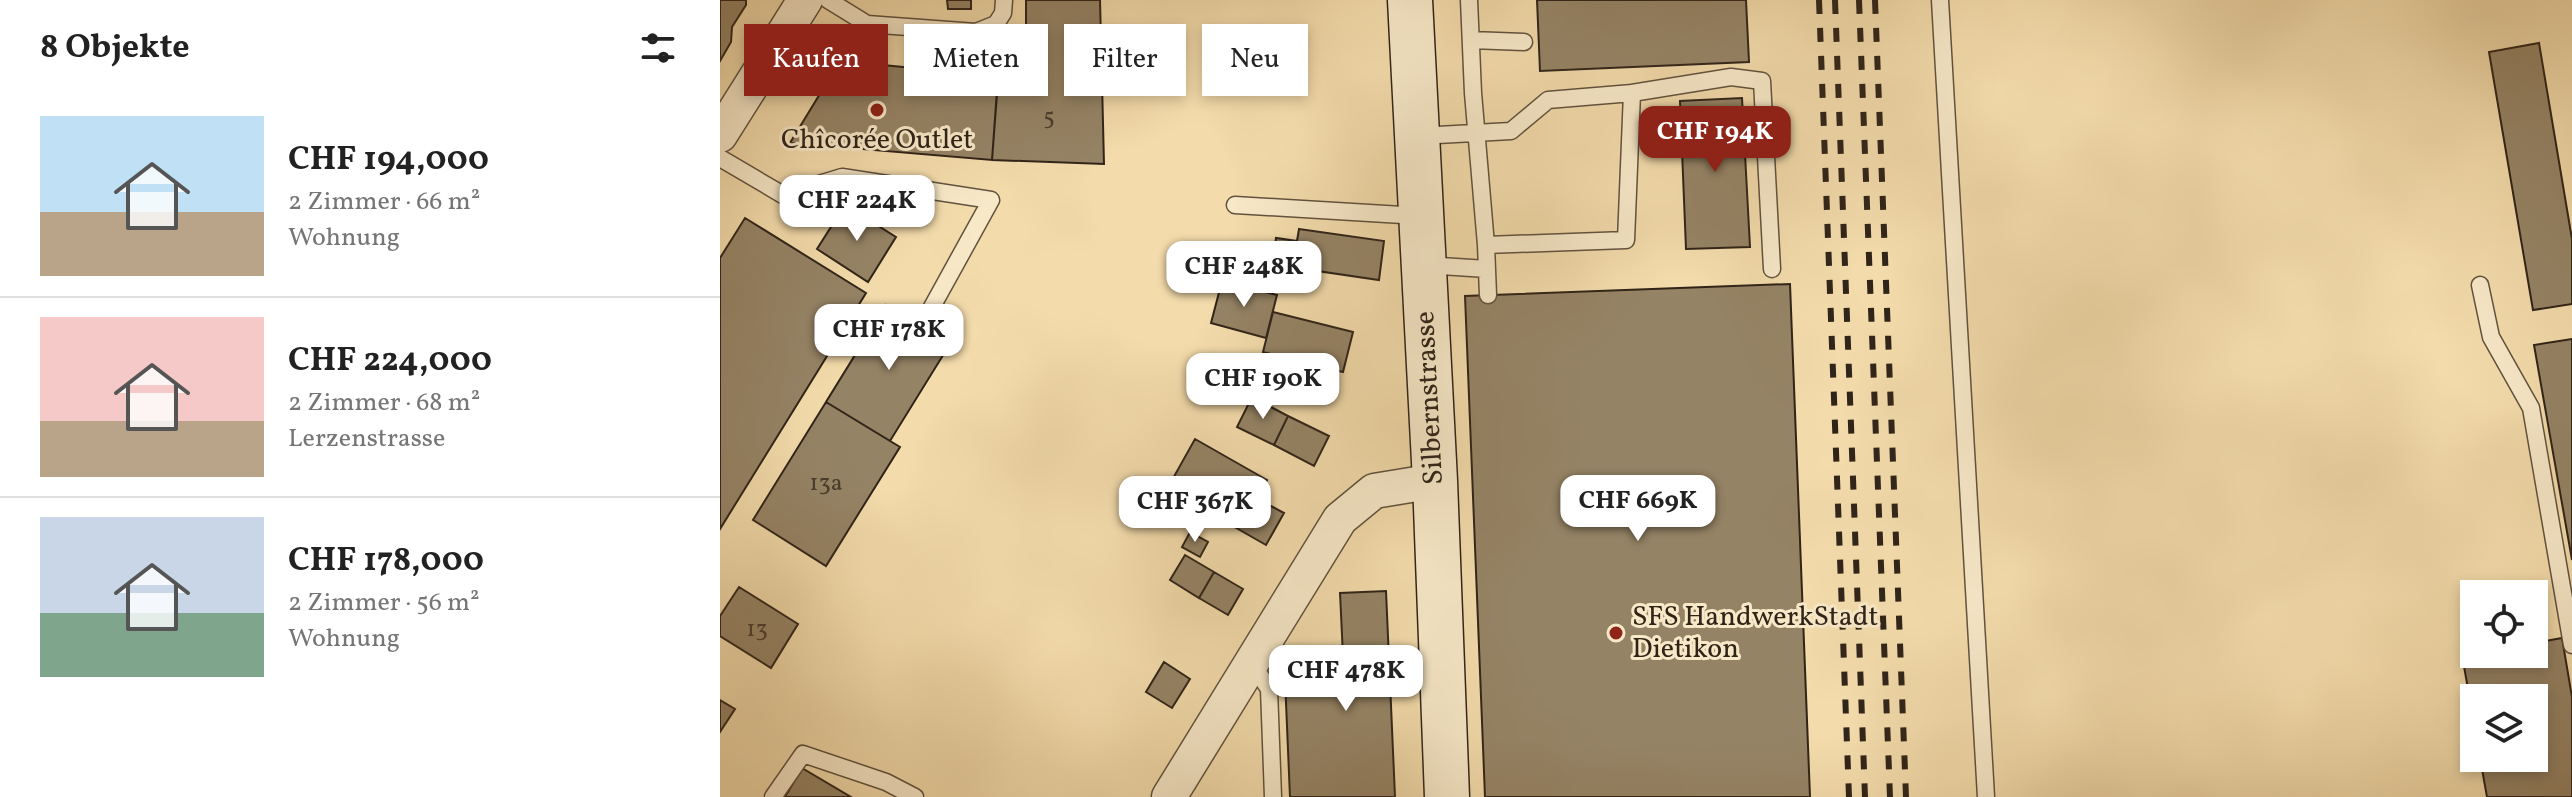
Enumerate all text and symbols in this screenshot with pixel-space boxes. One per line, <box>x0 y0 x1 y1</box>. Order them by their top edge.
chip: Kaufen <box>744 24 888 96</box>
chip: Mieten <box>904 24 1048 96</box>
chip: Filter <box>1064 24 1186 96</box>
chip: Neu <box>1202 24 1308 96</box>
text: 8 Objekte <box>40 25 190 72</box>
icon: filters <box>636 26 680 70</box>
marker: Chîcorée Outlet <box>868 101 886 119</box>
house number: 5 <box>1043 101 1055 135</box>
pin: CHF 194K <box>1632 106 1798 174</box>
text: CHF 194K <box>1657 114 1773 150</box>
place label: Chîcorée Outlet <box>781 121 973 160</box>
text: CHF 194,000 <box>288 137 489 184</box>
icon: home <box>104 148 200 244</box>
pin: CHF 224K <box>774 175 940 243</box>
text: CHF 224K <box>798 183 916 219</box>
text: 2 Zimmer · 66 m² <box>288 184 480 220</box>
text: Wohnung <box>288 220 400 256</box>
pin: CHF 248K <box>1161 241 1327 309</box>
text: CHF 248K <box>1184 249 1304 285</box>
pin: CHF 178K <box>806 304 972 372</box>
street label: Silbernstrasse <box>1406 310 1454 486</box>
text: CHF 178K <box>832 312 946 348</box>
text: CHF 224,000 <box>288 338 492 385</box>
icon: home <box>104 349 200 445</box>
pin: CHF 190K <box>1180 353 1346 421</box>
text: CHF 190K <box>1204 361 1322 397</box>
text: 2 Zimmer · 68 m² <box>288 385 480 421</box>
text: Lerzenstrasse <box>288 421 445 457</box>
house number: 13a <box>809 467 843 501</box>
pin: CHF 669K <box>1555 475 1721 543</box>
pin: CHF 367K <box>1112 476 1278 544</box>
text: CHF 669K <box>1578 483 1698 519</box>
text: CHF 367K <box>1137 484 1253 520</box>
text: CHF 178,000 <box>288 538 484 585</box>
icon: home <box>104 549 200 645</box>
map controls <box>2460 580 2548 772</box>
button: locate <box>2460 580 2548 668</box>
text: 2 Zimmer · 56 m² <box>288 585 480 621</box>
place label: SFS HandwerkStadt Dietikon <box>1632 598 1878 669</box>
house number: 13 <box>746 613 768 647</box>
text: Wohnung <box>288 621 400 657</box>
marker: SFS HandwerkStadt Dietikon <box>1607 624 1625 642</box>
pin: CHF 478K <box>1263 645 1429 713</box>
text: CHF 478K <box>1287 653 1405 689</box>
button: layers <box>2460 684 2548 772</box>

